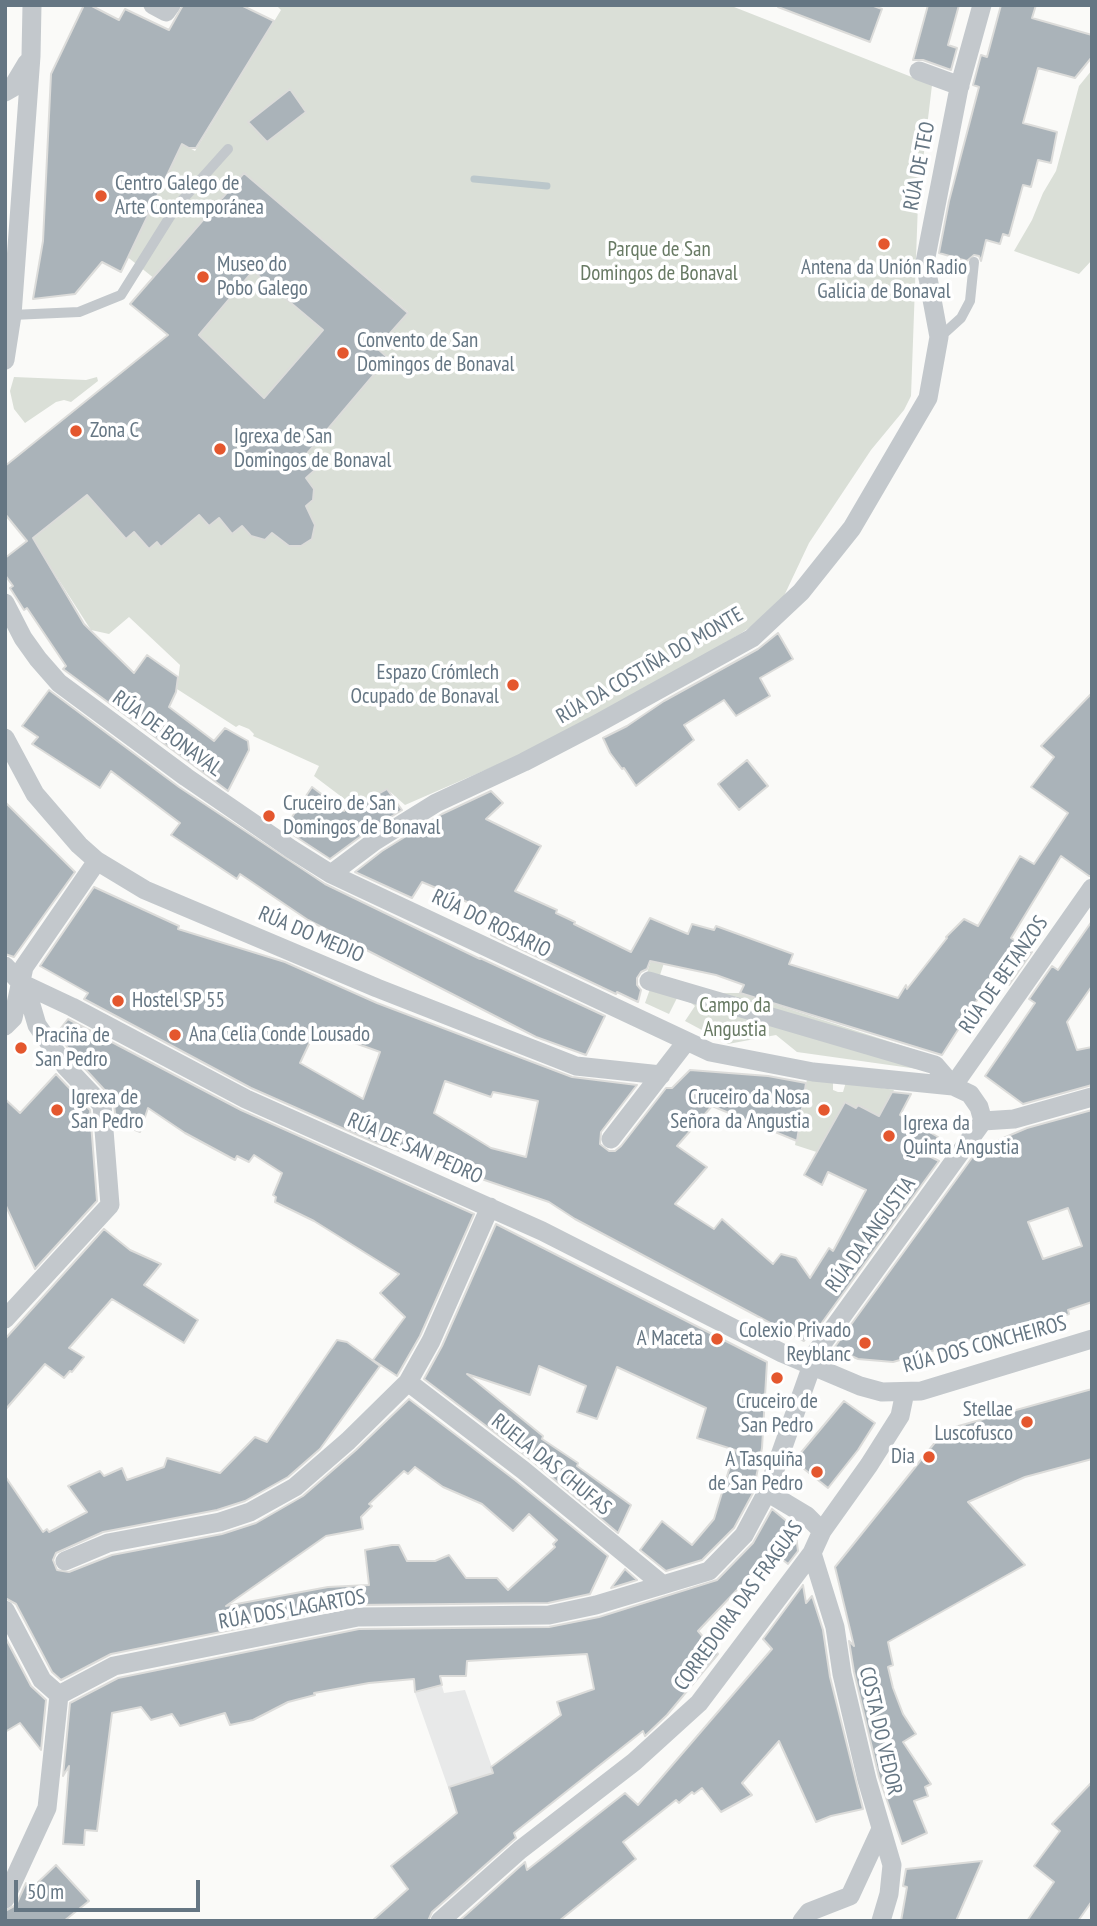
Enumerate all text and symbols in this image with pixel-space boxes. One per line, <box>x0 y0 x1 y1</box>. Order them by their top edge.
street label: RÚA DE TEO <box>899 120 941 212</box>
place label: Centro Galego de Arte Contemporánea <box>115 171 264 221</box>
marker: Centro Galego de Arte Contemporánea <box>93 188 109 204</box>
marker: Antena da Unión Radio Galicia de Bonaval <box>876 236 892 252</box>
park label: Parque de San Domingos de Bonaval <box>580 237 738 287</box>
place label: Museo do Pobo Galego <box>217 252 308 302</box>
place label: Antena da Unión Radio Galicia de Bonaval <box>801 255 967 305</box>
marker: Museo do Pobo Galego <box>195 269 211 285</box>
place label: Convento de San Domingos de Bonaval <box>357 328 514 378</box>
marker: Convento de San Domingos de Bonaval <box>335 345 351 361</box>
place label: Zona C <box>90 418 139 444</box>
marker: Zona C <box>68 423 84 439</box>
place label: Igrexa de San Domingos de Bonaval <box>234 424 391 474</box>
marker: Igrexa de San Domingos de Bonaval <box>212 441 228 457</box>
street label: RÚA DA COSTIÑA DO MONTE <box>552 602 748 730</box>
place label: Espazo Crómlech Ocupado de Bonaval <box>350 660 499 710</box>
marker: Espazo Crómlech Ocupado de Bonaval <box>505 677 521 693</box>
street label: RÚA DE BONAVAL <box>107 686 227 782</box>
place label: Cruceiro de San Domingos de Bonaval <box>283 791 440 841</box>
marker: Cruceiro de San Domingos de Bonaval <box>261 808 277 824</box>
street label: RÚA DO ROSARIO <box>428 884 554 964</box>
street label: RÚA DO MEDIO <box>254 901 368 969</box>
street label: RÚA DE BETANZOS <box>954 911 1054 1039</box>
place label: Hostel SP 55 <box>132 988 225 1014</box>
marker: Hostel SP 55 <box>110 993 126 1009</box>
park label: Campo da Angustia <box>699 993 771 1043</box>
place label: Ana Celia Conde Lousado <box>189 1022 370 1048</box>
place label: Praciña de San Pedro <box>35 1023 110 1073</box>
marker: Ana Celia Conde Lousado <box>167 1027 183 1043</box>
marker: Praciña de San Pedro <box>13 1040 29 1056</box>
place label: Igrexa de San Pedro <box>71 1085 144 1135</box>
place label: Cruceiro da Nosa Señora da Angustia <box>670 1085 810 1135</box>
marker: Igrexa de San Pedro <box>49 1102 65 1118</box>
marker: Cruceiro da Nosa Señora da Angustia <box>816 1102 832 1118</box>
street label: RÚA DE SAN PEDRO <box>344 1108 486 1190</box>
place label: Igrexa da Quinta Angustia <box>903 1111 1019 1161</box>
marker: Igrexa da Quinta Angustia <box>881 1128 897 1144</box>
street label: RÚA DA ANGUSTIA <box>821 1173 921 1297</box>
street label: RÚA DOS CONCHEIROS <box>901 1311 1069 1379</box>
place label: Colexio Privado Reyblanc <box>739 1318 851 1368</box>
place label: A Maceta <box>637 1326 703 1352</box>
marker: A Maceta <box>709 1331 725 1347</box>
marker: Colexio Privado Reyblanc <box>857 1335 873 1351</box>
marker: Cruceiro de San Pedro <box>769 1370 785 1386</box>
place label: Cruceiro de San Pedro <box>736 1389 818 1439</box>
place label: Stellae Luscofusco <box>935 1397 1013 1447</box>
street label: RUELA DAS CHUFAS <box>486 1409 616 1521</box>
marker: Stellae Luscofusco <box>1019 1414 1035 1430</box>
place label: Dia <box>891 1444 915 1470</box>
place label: A Tasquiña de San Pedro <box>708 1447 803 1497</box>
marker: Dia <box>921 1449 937 1465</box>
marker: A Tasquiña de San Pedro <box>809 1464 825 1480</box>
street label: CORREDOIRA DAS FRAGUAS <box>669 1516 809 1696</box>
street label: RÚA DOS LAGARTOS <box>217 1585 367 1635</box>
street label: COSTA DO VEDOR <box>853 1665 907 1797</box>
scale bar <box>18 1867 203 1911</box>
text: 50 m <box>27 1878 64 1905</box>

